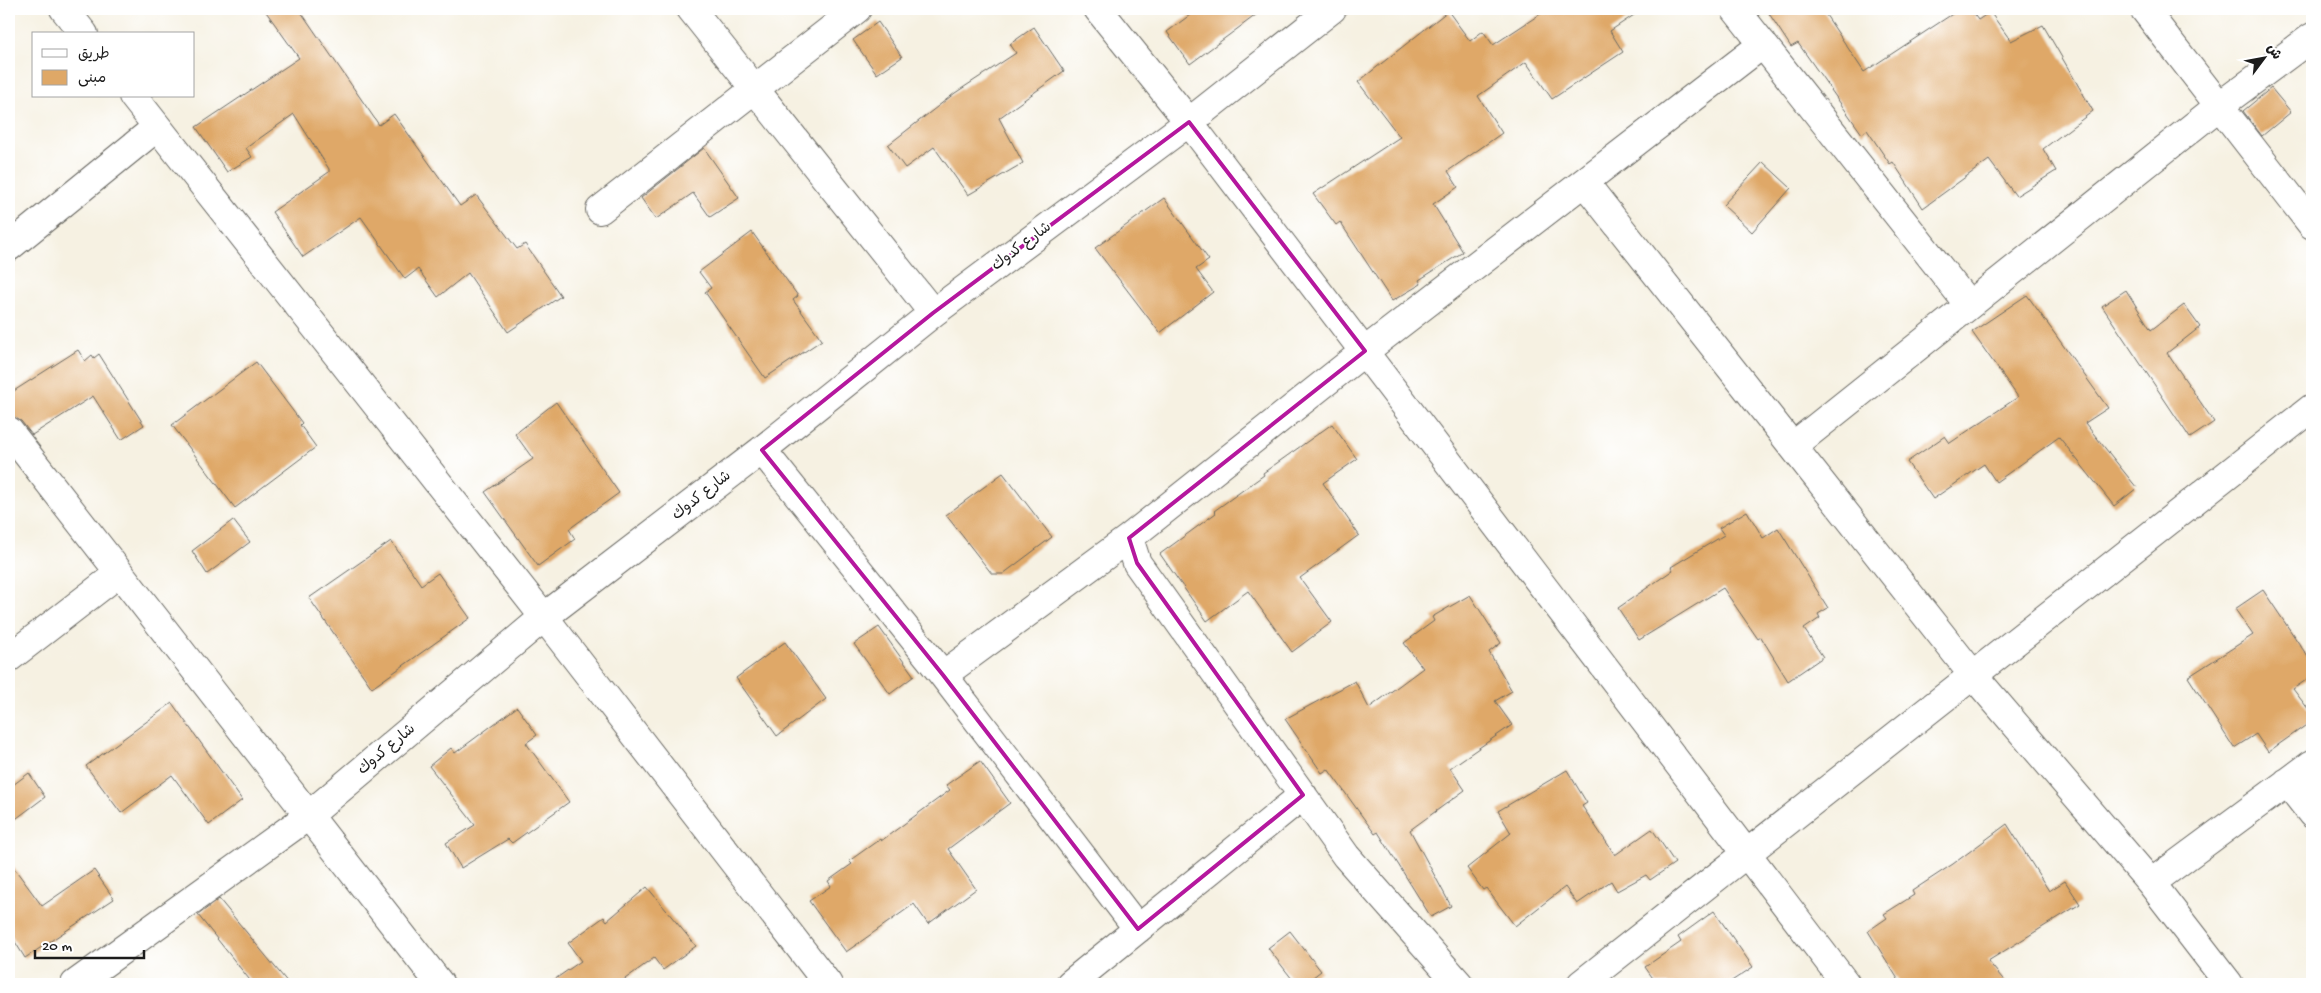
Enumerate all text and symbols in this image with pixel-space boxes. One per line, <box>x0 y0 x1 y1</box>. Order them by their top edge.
legend <box>32 32 195 98</box>
north arrow <box>2238 32 2288 82</box>
text: ش <box>2262 41 2284 63</box>
text: طريق <box>78 46 110 64</box>
text: مبنى <box>78 70 106 88</box>
street label: شارع كدوك <box>989 219 1055 275</box>
street label: شارع كدوك <box>669 467 735 525</box>
street label: شارع كدوك <box>354 721 420 779</box>
scale bar <box>35 928 144 960</box>
text: 20 m <box>42 938 72 956</box>

